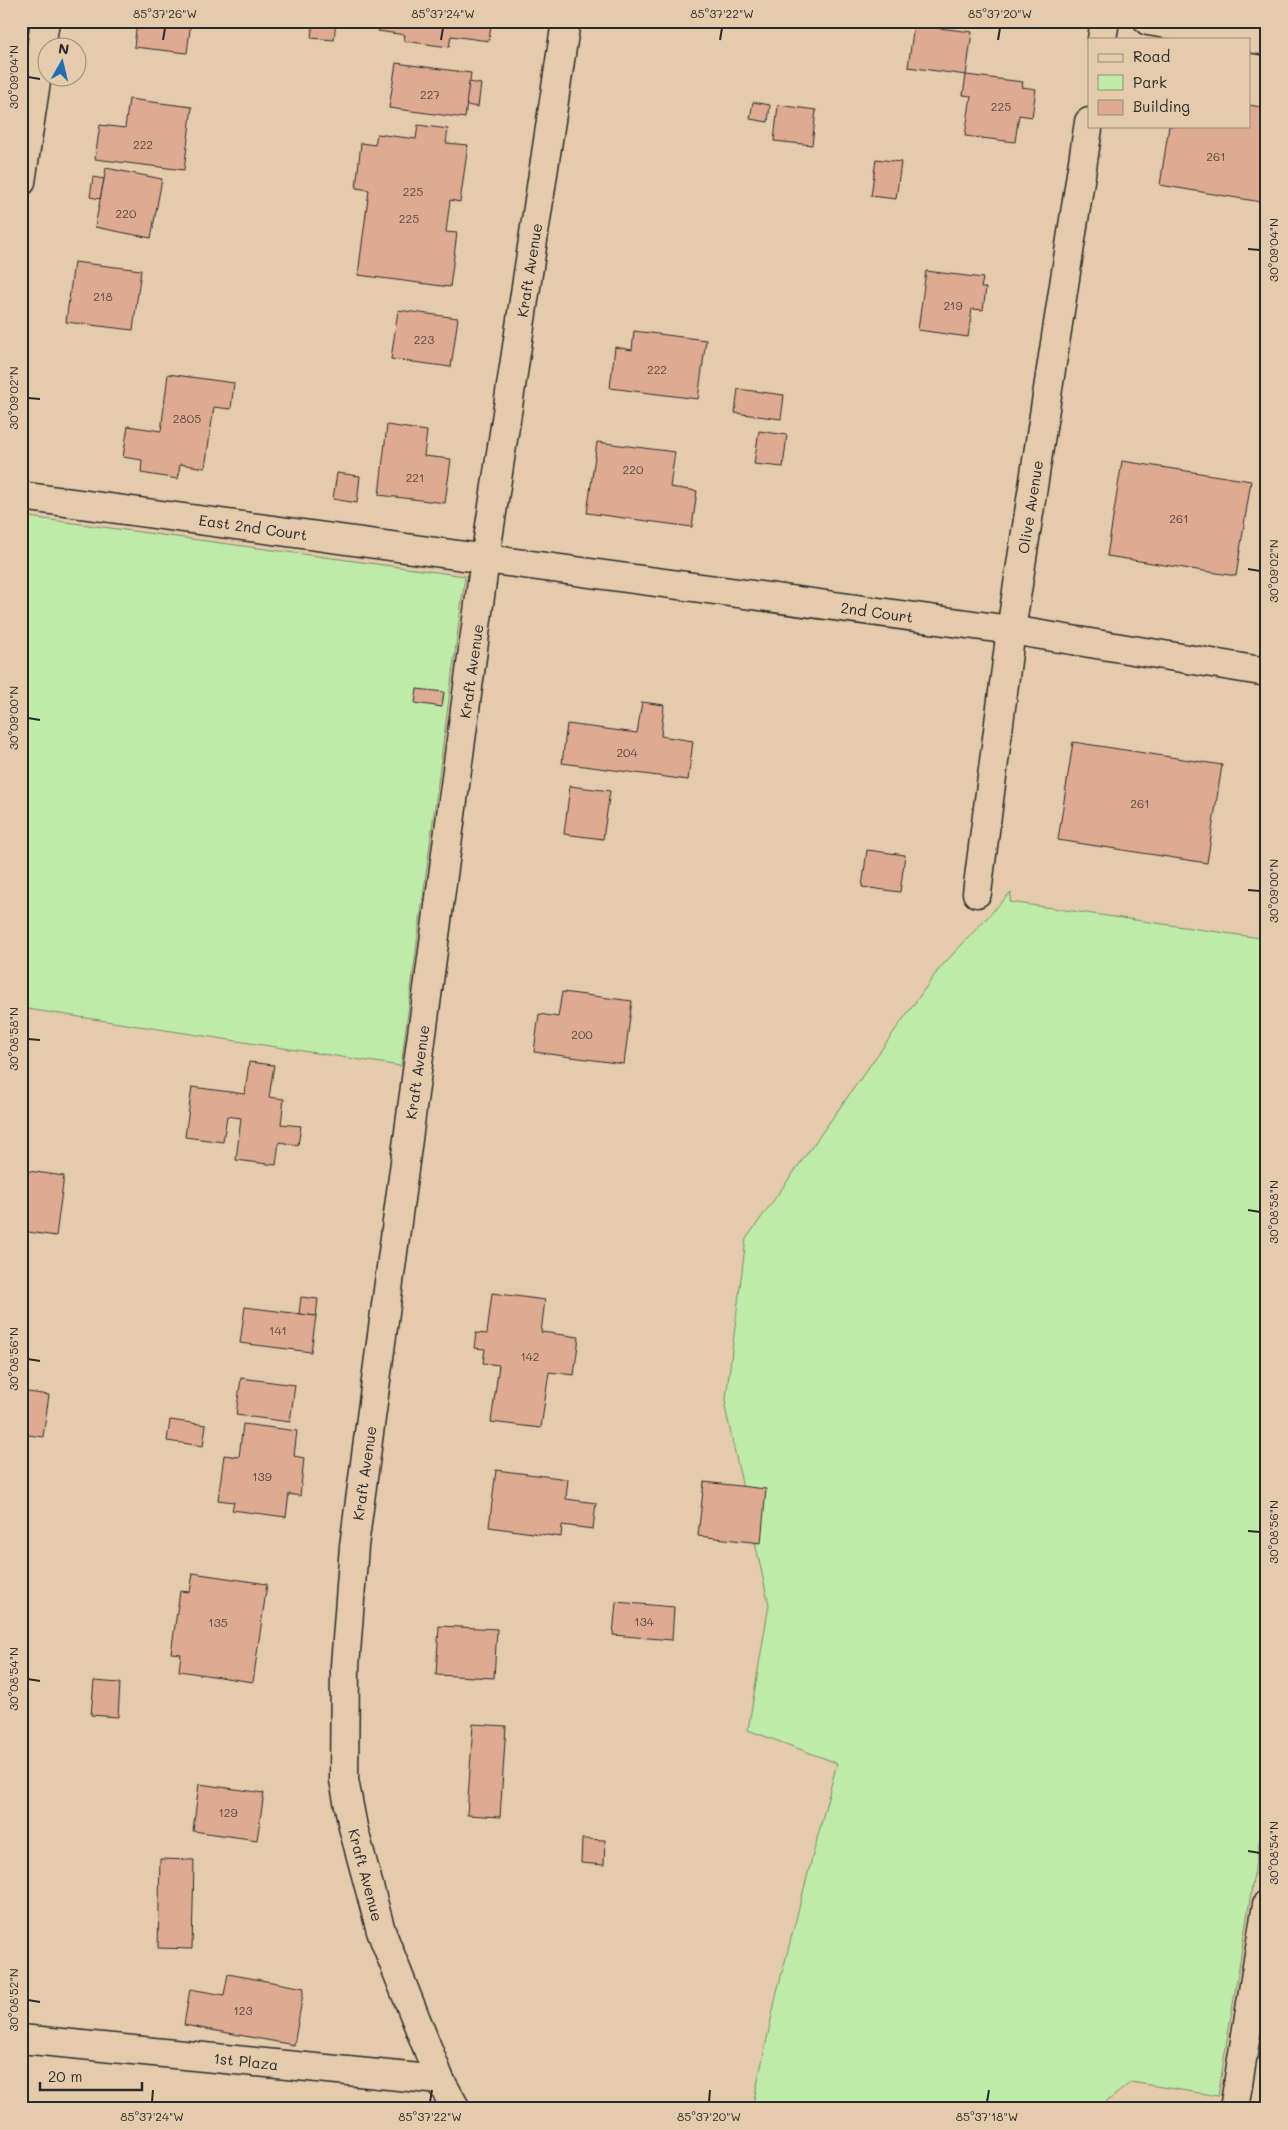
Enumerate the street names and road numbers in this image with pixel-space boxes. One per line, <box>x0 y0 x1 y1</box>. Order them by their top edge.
street label: Kraft Avenue <box>512 221 546 319</box>
street label: Olive Avenue <box>1013 459 1047 555</box>
street label: East 2nd Court <box>197 509 309 545</box>
street label: 2nd Court <box>840 597 914 627</box>
street label: Kraft Avenue <box>454 623 488 719</box>
street label: Kraft Avenue <box>400 1024 434 1120</box>
street label: Kraft Avenue <box>347 1425 381 1521</box>
street label: Kraft Avenue <box>344 1826 388 1924</box>
street label: 1st Plaza <box>212 2048 280 2074</box>

